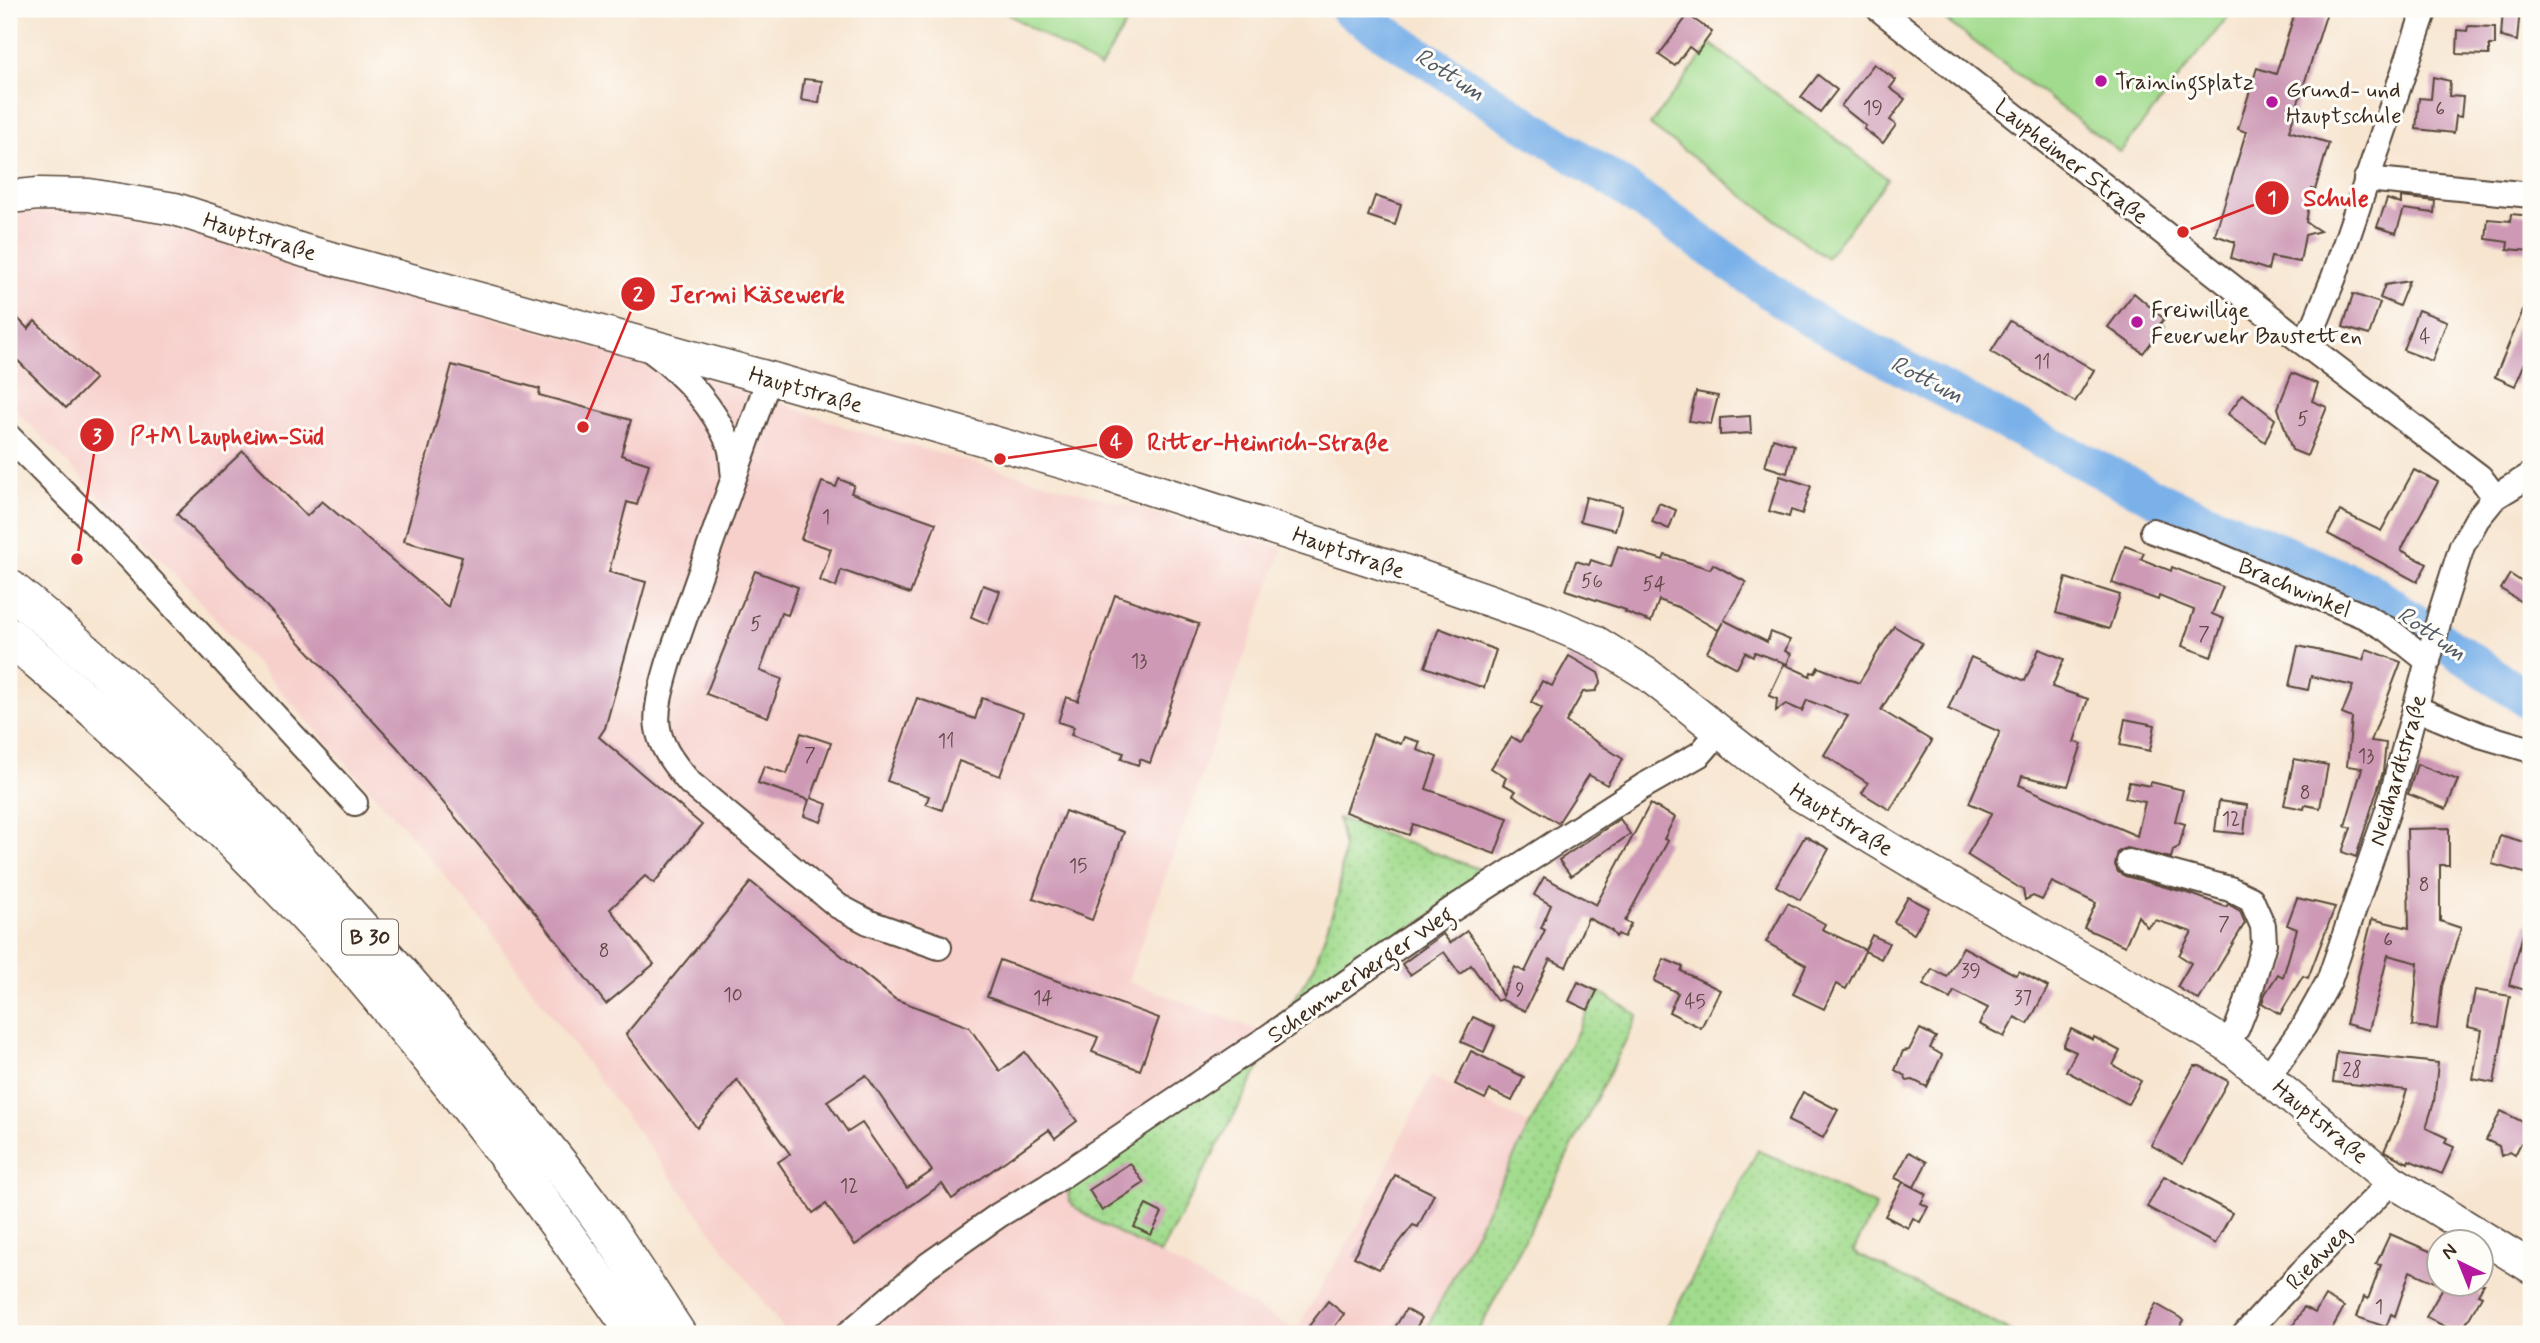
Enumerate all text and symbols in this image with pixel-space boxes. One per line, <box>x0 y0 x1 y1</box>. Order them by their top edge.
water label: Rottum <box>1408 41 1490 109</box>
place label: Trainingsplatz <box>2115 68 2254 100</box>
marker: Trainingsplatz <box>2093 73 2109 89</box>
place label: Grund- und Hauptschule <box>2286 76 2402 132</box>
street label: Laupheimer Straße <box>1988 93 2154 232</box>
marker: Grund- und Hauptschule <box>2264 94 2280 110</box>
house number: 19 <box>1863 96 1883 121</box>
house number: 6 <box>2435 97 2445 122</box>
callout: Schule <box>2254 175 2383 220</box>
text: Schule <box>2303 184 2369 215</box>
text: 1 <box>2267 185 2277 213</box>
street label: Hauptstraße <box>199 206 320 269</box>
callout: Jermi Käsewerk <box>620 271 858 316</box>
text: Jermi Käsewerk <box>669 280 845 311</box>
text: 2 <box>633 281 644 309</box>
place label: Freiwillige Feuerwehr Baustetten <box>2151 296 2362 352</box>
marker: Freiwillige Feuerwehr Baustetten <box>2129 314 2145 330</box>
house number: 4 <box>2419 325 2431 350</box>
water label: Rottum <box>1885 349 1968 412</box>
house number: 11 <box>2034 350 2050 375</box>
street label: Hauptstraße <box>745 360 866 421</box>
house number: 5 <box>2297 407 2309 432</box>
callout: P+M Laupheim-Süd <box>80 413 339 458</box>
callout: Ritter-Heinrich-Straße <box>1098 419 1403 464</box>
text: P+M Laupheim-Süd <box>130 422 324 453</box>
text: 3 <box>92 423 102 451</box>
text: Ritter-Heinrich-Straße <box>1147 428 1389 459</box>
text: 4 <box>1110 429 1123 457</box>
house number: 1 <box>822 505 830 530</box>
street label: Hauptstraße <box>1288 521 1409 587</box>
street label: Brachwinkel <box>2233 552 2355 626</box>
house number: 56 <box>1581 569 1603 594</box>
house number: 54 <box>1643 572 1665 597</box>
water label: Rottum <box>2391 599 2472 669</box>
house number: 5 <box>750 612 762 637</box>
house number: 7 <box>2198 622 2210 647</box>
house number: 13 <box>1131 649 1147 674</box>
street label: Neidhardtstraße <box>2363 691 2435 850</box>
house number: 11 <box>938 729 954 754</box>
house number: 7 <box>804 743 816 768</box>
house number: 13 <box>2358 744 2374 769</box>
street label: Hauptstraße <box>1783 777 1899 864</box>
house number: 8 <box>2300 781 2310 806</box>
house number: 12 <box>2222 807 2240 832</box>
house number: 15 <box>1069 854 1087 879</box>
house number: 8 <box>2419 873 2429 898</box>
street label: Schemmerberger Weg <box>1262 900 1461 1053</box>
house number: 7 <box>2218 912 2230 937</box>
road number: B 30 <box>342 920 398 954</box>
house number: 6 <box>2383 928 2393 953</box>
house number: 8 <box>599 939 609 964</box>
house number: 39 <box>1961 959 1981 984</box>
house number: 9 <box>1515 978 1525 1003</box>
house number: 10 <box>723 983 743 1008</box>
house number: 14 <box>1033 986 1053 1011</box>
house number: 37 <box>2014 986 2032 1011</box>
house number: 45 <box>1684 990 1706 1015</box>
house number: 28 <box>2342 1058 2362 1083</box>
street label: Hauptstraße <box>2265 1073 2374 1172</box>
house number: 12 <box>840 1174 858 1199</box>
street label: Riedweg <box>2280 1219 2357 1297</box>
north arrow <box>2424 1228 2494 1298</box>
text: N <box>2436 1238 2463 1265</box>
house number: 1 <box>2375 1295 2383 1320</box>

